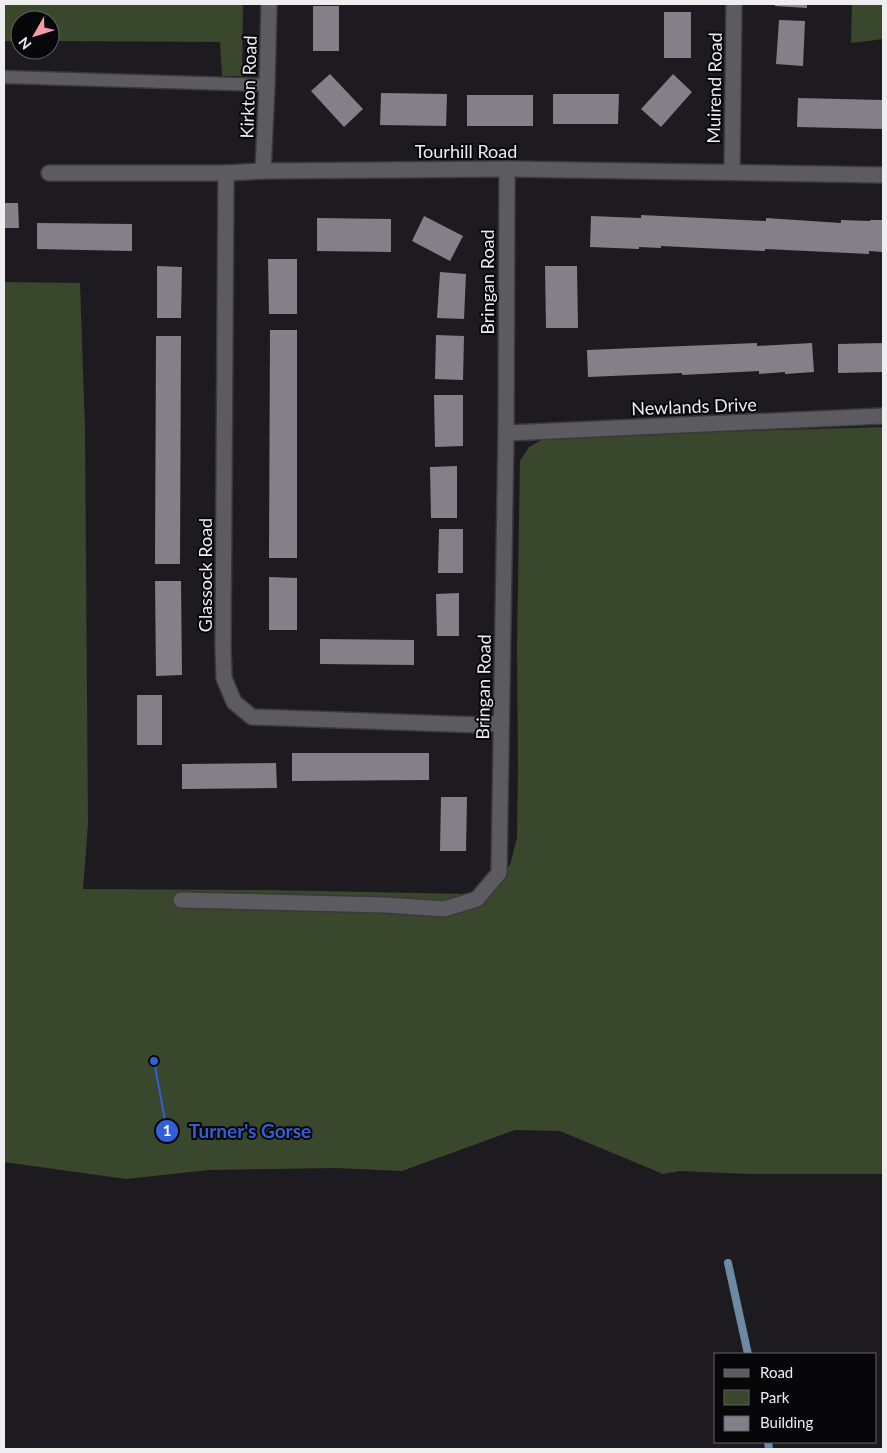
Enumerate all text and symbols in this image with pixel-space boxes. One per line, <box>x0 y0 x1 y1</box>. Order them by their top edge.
north arrow <box>10 10 60 60</box>
street label: Muirend Road <box>702 32 726 144</box>
text: N <box>15 34 35 53</box>
street label: Kirkton Road <box>235 35 261 139</box>
street label: Tourhill Road <box>415 140 517 162</box>
street label: Bringan Road <box>476 229 498 335</box>
street label: Newlands Drive <box>631 393 757 419</box>
street label: Glassock Road <box>194 518 216 632</box>
street label: Bringan Road <box>471 634 495 740</box>
callout: Turner's Gorse <box>154 1114 321 1148</box>
text: Turner's Gorse <box>189 1119 311 1142</box>
text: 1 <box>163 1121 171 1139</box>
legend <box>714 1353 877 1443</box>
text: Road <box>760 1363 793 1381</box>
text: Park <box>760 1388 790 1406</box>
text: Building <box>760 1413 813 1431</box>

